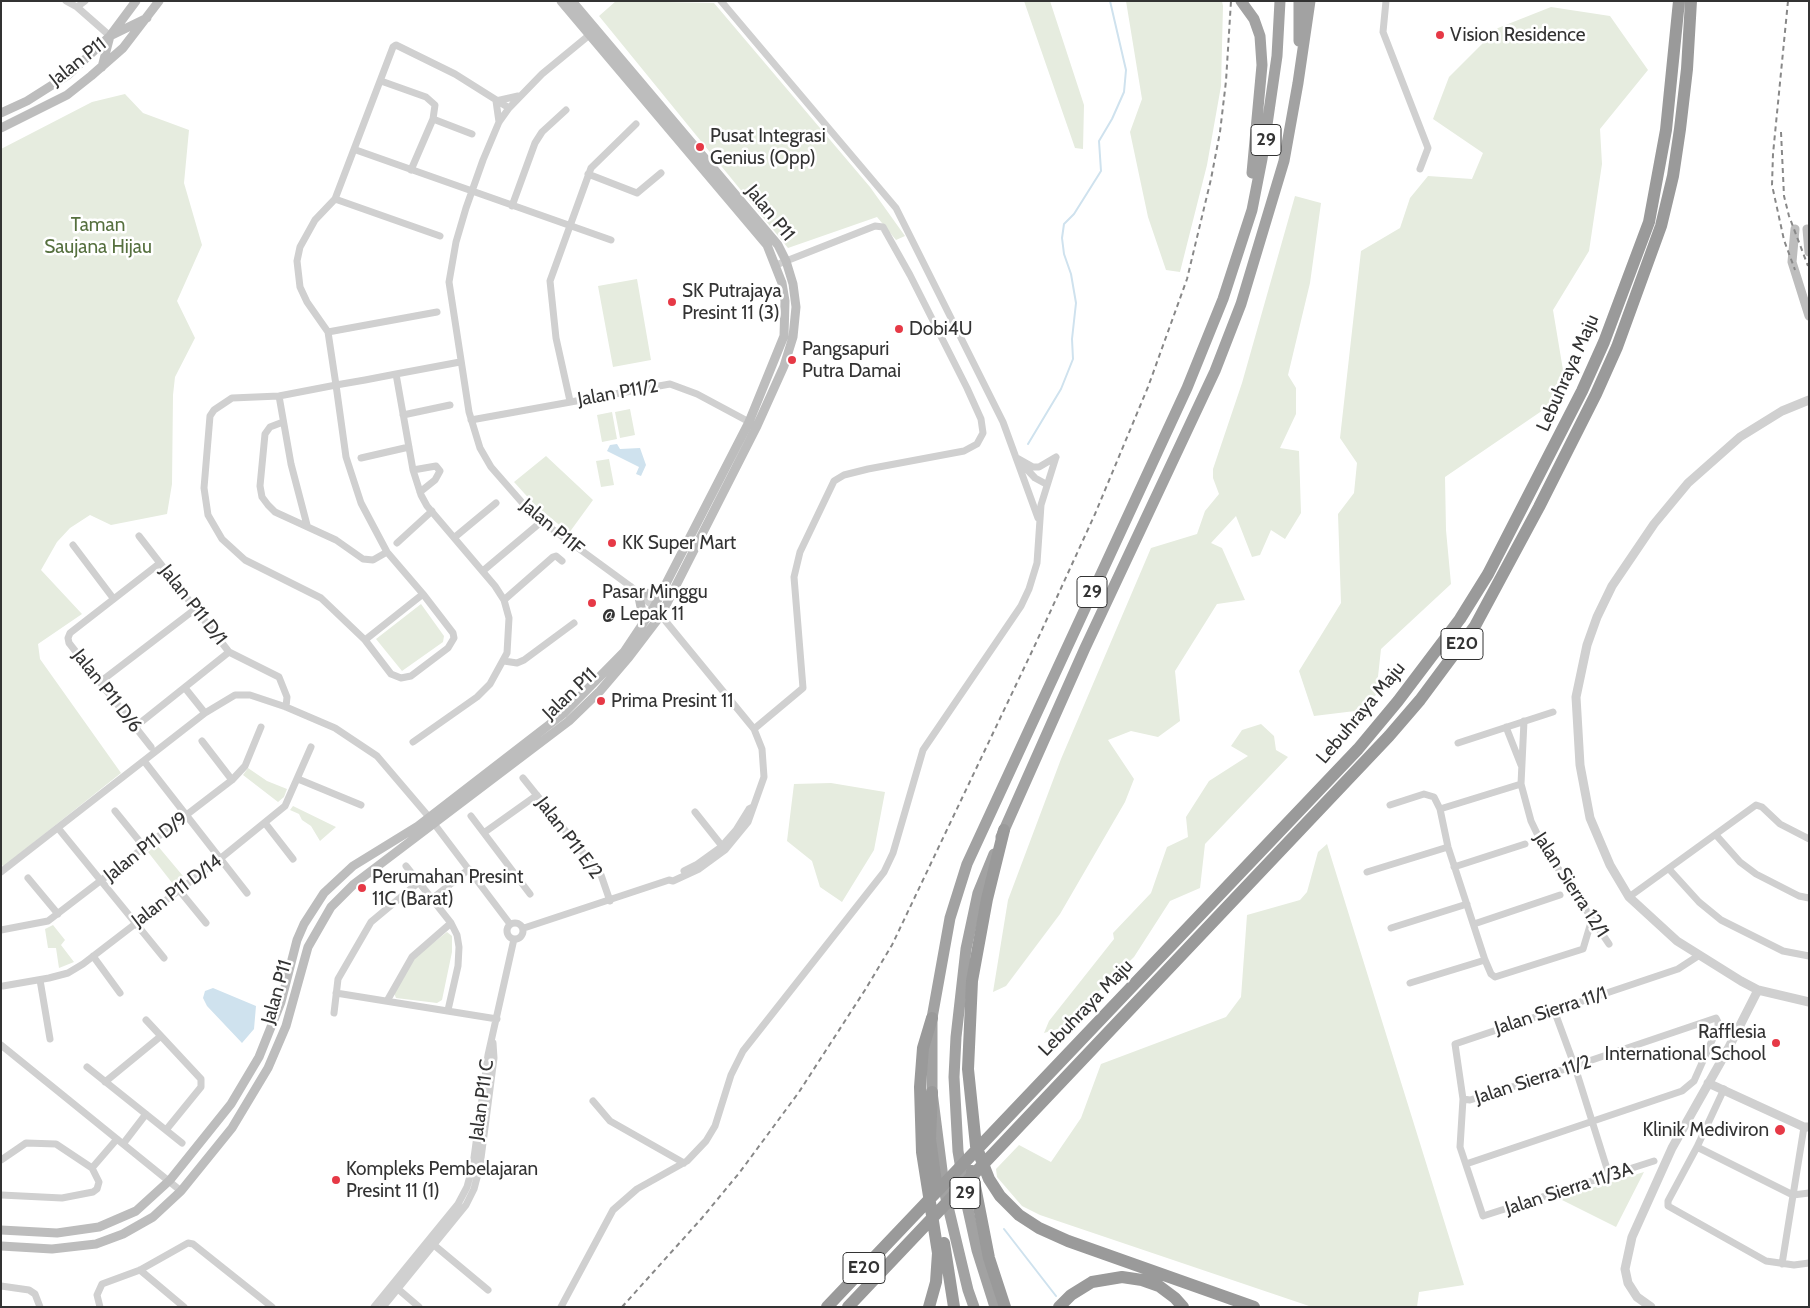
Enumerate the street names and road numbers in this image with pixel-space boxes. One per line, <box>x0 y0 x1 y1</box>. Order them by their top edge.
street label: Jalan P11 <box>45 33 111 91</box>
road number: 29 <box>1251 124 1281 156</box>
street label: Jalan P11 <box>741 180 799 246</box>
street label: Lebuhraya Maju <box>1532 311 1604 435</box>
street label: Jalan P11/2 <box>576 375 660 411</box>
street label: Jalan P11F <box>516 494 588 560</box>
street label: Jalan P11 D/1 <box>155 560 231 650</box>
road number: 29 <box>1077 576 1107 608</box>
road number: E20 <box>1441 629 1483 660</box>
street label: Jalan P11 D/6 <box>67 645 147 737</box>
street label: Lebuhraya Maju <box>1312 658 1410 768</box>
street label: Jalan P11 <box>538 663 602 725</box>
street label: Jalan P11 E/2 <box>531 793 607 883</box>
street label: Jalan P11 D/9 <box>100 807 192 887</box>
street label: Jalan Sierra 12/1 <box>1529 828 1613 942</box>
street label: Jalan P11 D/14 <box>128 850 226 932</box>
street label: Lebuhraya Maju <box>1034 955 1138 1061</box>
street label: Jalan P11 <box>257 957 297 1027</box>
street label: Jalan Sierra 11/1 <box>1492 982 1610 1040</box>
street label: Jalan Sierra 11/2 <box>1472 1050 1594 1110</box>
street label: Jalan P11 C <box>465 1058 499 1142</box>
street label: Jalan Sierra 11/3A <box>1502 1158 1636 1220</box>
road number: 29 <box>950 1178 980 1208</box>
road number: E20 <box>843 1252 885 1284</box>

